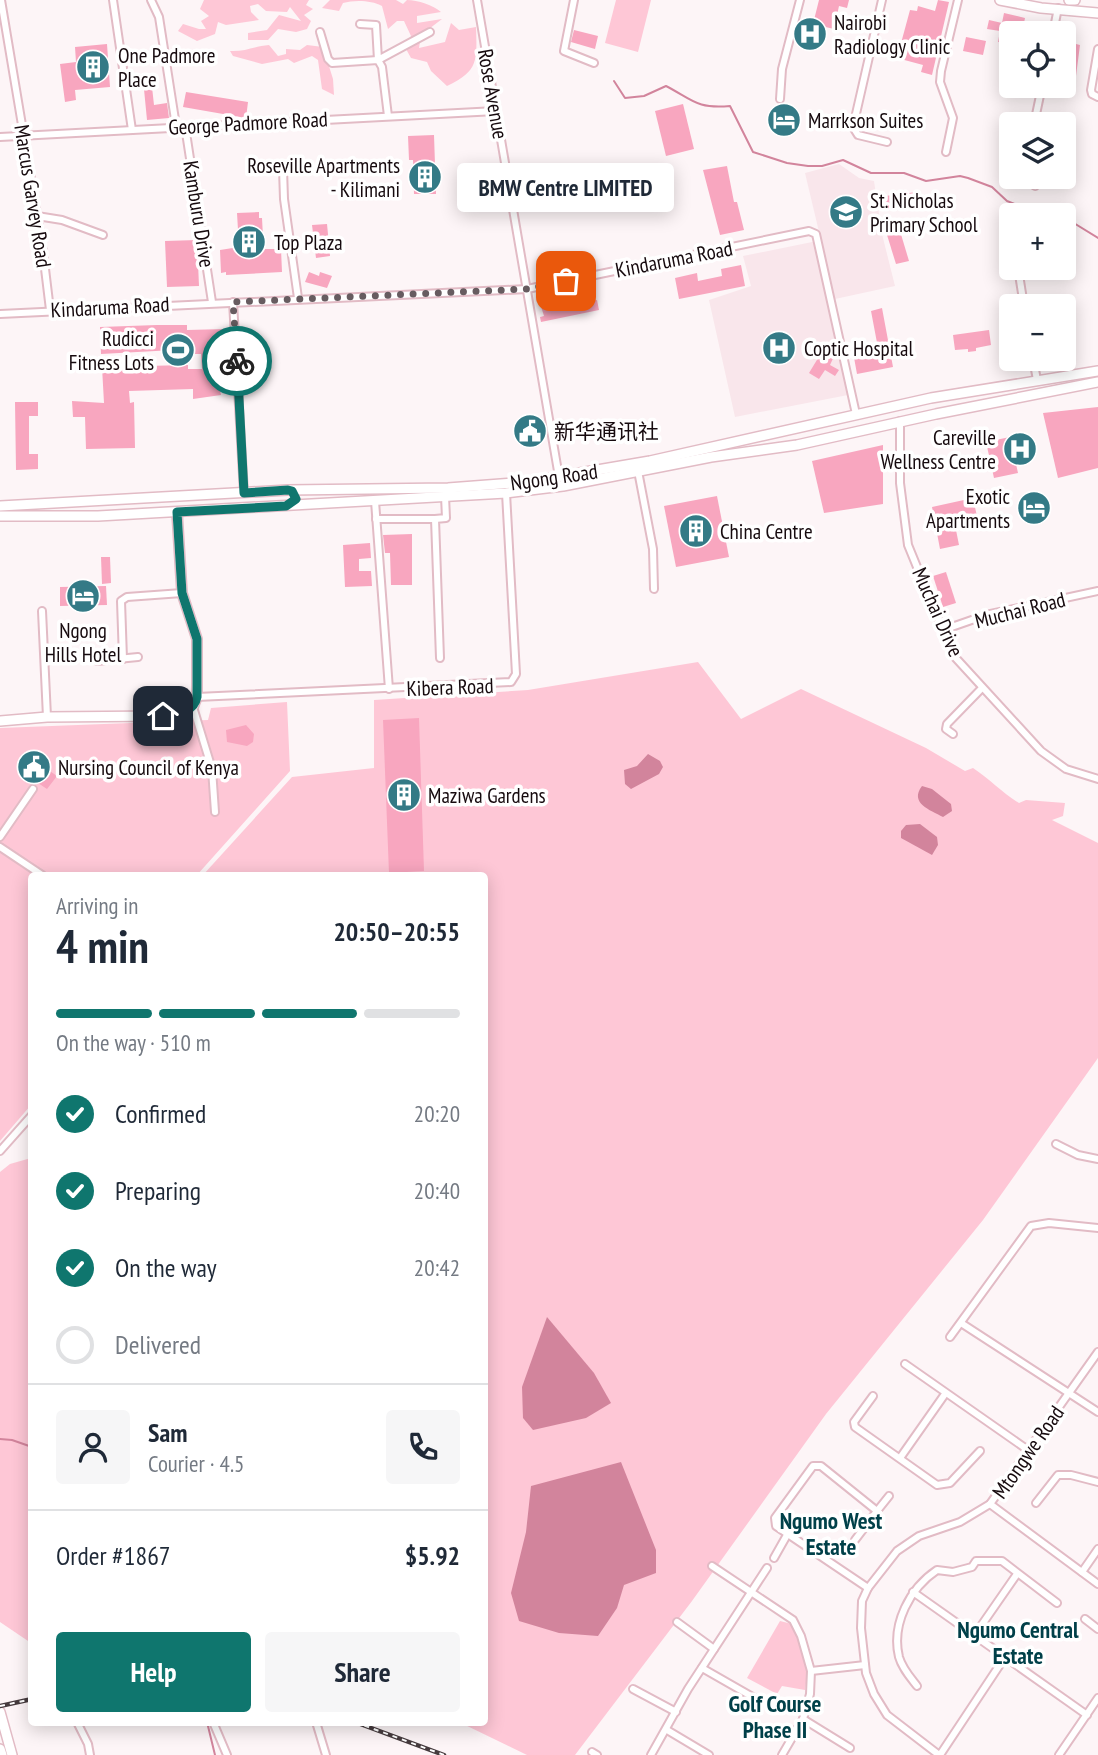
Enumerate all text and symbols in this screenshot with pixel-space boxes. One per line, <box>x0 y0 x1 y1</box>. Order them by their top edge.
place label: Nairobi Radiology Clinic <box>834 9 951 60</box>
hospital icon: Nairobi Radiology Clinic <box>791 15 829 53</box>
map controls <box>999 21 1076 371</box>
button: locate <box>999 21 1076 98</box>
place label: One Padmore Place <box>118 42 215 93</box>
street label: Rose Avenue <box>472 47 514 141</box>
building icon: One Padmore Place <box>74 48 112 86</box>
hotel icon: Marrkson Suites <box>765 101 803 139</box>
street label: George Padmore Road <box>168 105 328 141</box>
place label: Marrkson Suites <box>808 107 923 134</box>
button: layers <box>999 112 1076 189</box>
street label: Marcus Garvey Road <box>8 123 58 269</box>
place label: Roseville Apartments - Kilimani <box>247 152 400 203</box>
building icon: Roseville Apartments - Kilimani <box>406 158 444 196</box>
street label: Kamburu Drive <box>177 159 221 269</box>
callout: BMW Centre LIMITED <box>458 162 674 211</box>
text: BMW Centre LIMITED <box>478 173 653 202</box>
place label: St. Nicholas Primary School <box>870 187 978 238</box>
school or university icon: St. Nicholas Primary School <box>827 193 865 231</box>
button: + <box>999 203 1076 280</box>
building icon: Top Plaza <box>230 223 268 261</box>
place label: Top Plaza <box>274 229 343 256</box>
street label: Kindaruma Road <box>613 234 735 284</box>
pin <box>536 251 596 311</box>
icon: bag <box>547 262 585 300</box>
street label: Kindaruma Road <box>50 290 170 324</box>
button: − <box>999 294 1076 371</box>
place label: Rudicci Fitness Lots <box>69 325 154 376</box>
courier <box>202 326 272 396</box>
hospital icon: Coptic Hospital <box>760 329 798 367</box>
sports icon: Rudicci Fitness Lots <box>159 331 197 369</box>
place label: Coptic Hospital <box>804 335 913 362</box>
icon: bike <box>218 342 256 380</box>
public building icon: 新华通讯社 <box>511 412 549 450</box>
place label: 新华通讯社 <box>554 418 659 445</box>
place label: Careville Wellness Centre <box>881 424 996 475</box>
hospital icon: Careville Wellness Centre <box>1001 430 1039 468</box>
street label: Ngong Road <box>509 458 599 496</box>
place label: Exotic Apartments <box>926 483 1011 534</box>
hotel icon: Exotic Apartments <box>1015 489 1053 527</box>
building icon: China Centre <box>677 512 715 550</box>
place label: China Centre <box>720 518 813 545</box>
street label: Muchai Drive <box>906 563 970 661</box>
hotel icon: Ngong Hills Hotel <box>64 577 102 615</box>
street label: Muchai Road <box>972 586 1068 634</box>
place label: Ngong Hills Hotel <box>45 617 121 668</box>
street label: Kibera Road <box>406 672 494 702</box>
pin <box>133 686 193 746</box>
icon: home <box>144 697 182 735</box>
public building icon: Nursing Council of Kenya <box>15 748 53 786</box>
place label: Nursing Council of Kenya <box>58 754 239 781</box>
building icon: Maziwa Gardens <box>385 776 423 814</box>
place label: Maziwa Gardens <box>428 782 546 809</box>
text: Arriving in <box>56 891 138 920</box>
text: 20:50–20:55 <box>333 915 460 948</box>
text: 4 min <box>56 916 149 976</box>
text: On the way · 510 m <box>56 1028 211 1057</box>
icon: check <box>56 1095 94 1133</box>
text: Confirmed <box>115 1097 206 1130</box>
text: 20:20 <box>414 1099 460 1128</box>
icon: check <box>56 1172 94 1210</box>
text: Preparing <box>115 1174 201 1207</box>
text: 20:40 <box>414 1176 460 1205</box>
icon: check <box>56 1249 94 1287</box>
text: On the way <box>115 1251 217 1284</box>
text: 20:42 <box>414 1253 460 1282</box>
text: Delivered <box>115 1328 201 1361</box>
street label: Mtongwe Road <box>986 1400 1070 1504</box>
button: person <box>56 1410 130 1484</box>
button: phone <box>386 1410 460 1484</box>
text: Sam <box>148 1416 187 1449</box>
text: Courier · 4.5 <box>148 1449 244 1478</box>
district label: Ngumo West Estate <box>780 1506 883 1561</box>
text: Order #1867 <box>56 1539 171 1572</box>
text: $5.92 <box>405 1539 460 1572</box>
district label: Ngumo Central Estate <box>957 1615 1079 1670</box>
button: Help <box>56 1632 251 1712</box>
button: Share <box>265 1632 460 1712</box>
district label: Golf Course Phase II <box>729 1689 822 1744</box>

